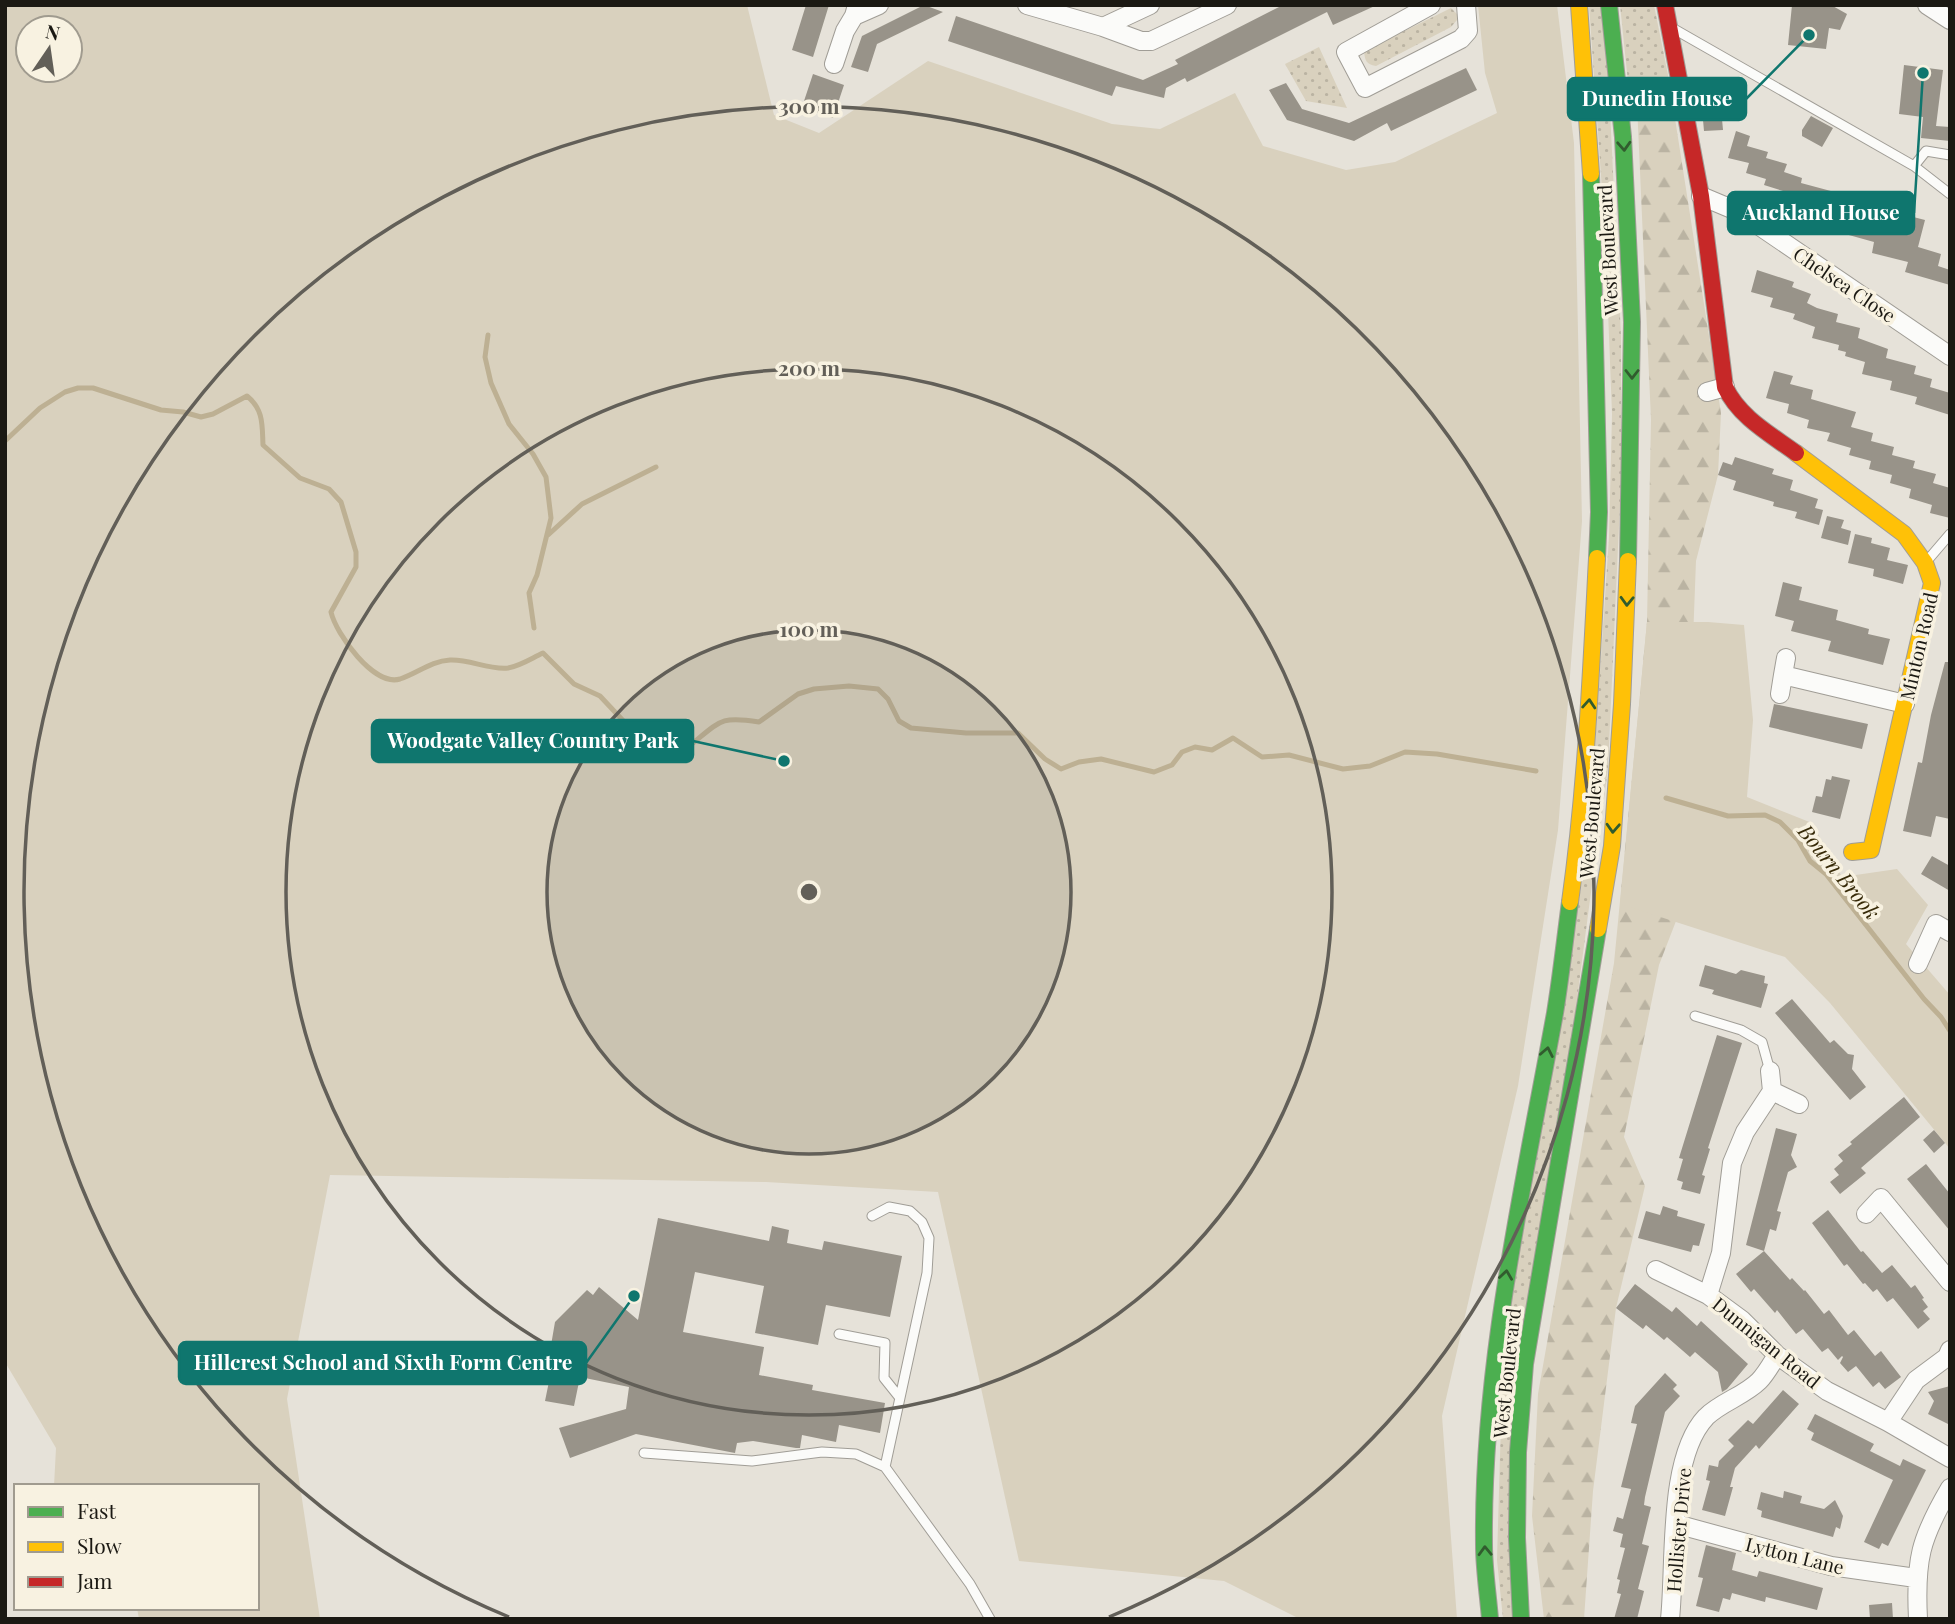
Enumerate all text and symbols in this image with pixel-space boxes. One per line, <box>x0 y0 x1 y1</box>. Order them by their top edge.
north arrow <box>14 14 84 84</box>
text: N <box>43 17 63 46</box>
callout: Dunedin House <box>1568 78 1746 120</box>
text: Dunedin House <box>1582 83 1732 111</box>
text: 300 m <box>778 91 840 119</box>
one-way arrow <box>1616 141 1631 152</box>
street label: West Boulevard <box>1591 184 1623 317</box>
callout: Auckland House <box>1728 192 1914 234</box>
text: Auckland House <box>1741 197 1900 225</box>
street label: Chelsea Close <box>1789 240 1901 328</box>
text: 200 m <box>778 353 840 381</box>
one-way arrow <box>1624 369 1640 379</box>
street label: Minton Road <box>1893 590 1943 702</box>
one-way arrow <box>1619 596 1634 607</box>
text: 100 m <box>779 614 839 642</box>
one-way arrow <box>1581 699 1596 710</box>
callout: Woodgate Valley Country Park <box>372 720 693 762</box>
text: Woodgate Valley Country Park <box>386 725 680 753</box>
street label: West Boulevard <box>1572 747 1610 880</box>
water label: Bourn Brook <box>1792 817 1887 925</box>
one-way arrow <box>1606 823 1621 834</box>
centre of rings <box>797 880 821 904</box>
one-way arrow <box>1539 1046 1554 1058</box>
one-way arrow <box>1498 1269 1513 1281</box>
street label: Dunnigan Road <box>1708 1290 1826 1394</box>
street label: West Boulevard <box>1486 1307 1526 1440</box>
callout: Hillcrest School and Sixth Form Centre <box>179 1342 586 1384</box>
text: Hillcrest School and Sixth Form Centre <box>194 1347 572 1375</box>
street label: Hollister Drive <box>1660 1467 1696 1593</box>
legend <box>14 1484 259 1610</box>
text: Fast <box>77 1496 116 1524</box>
street label: Lytton Lane <box>1743 1530 1847 1580</box>
text: Slow <box>77 1531 122 1559</box>
one-way arrow <box>1477 1545 1492 1556</box>
text: Jam <box>76 1566 113 1594</box>

